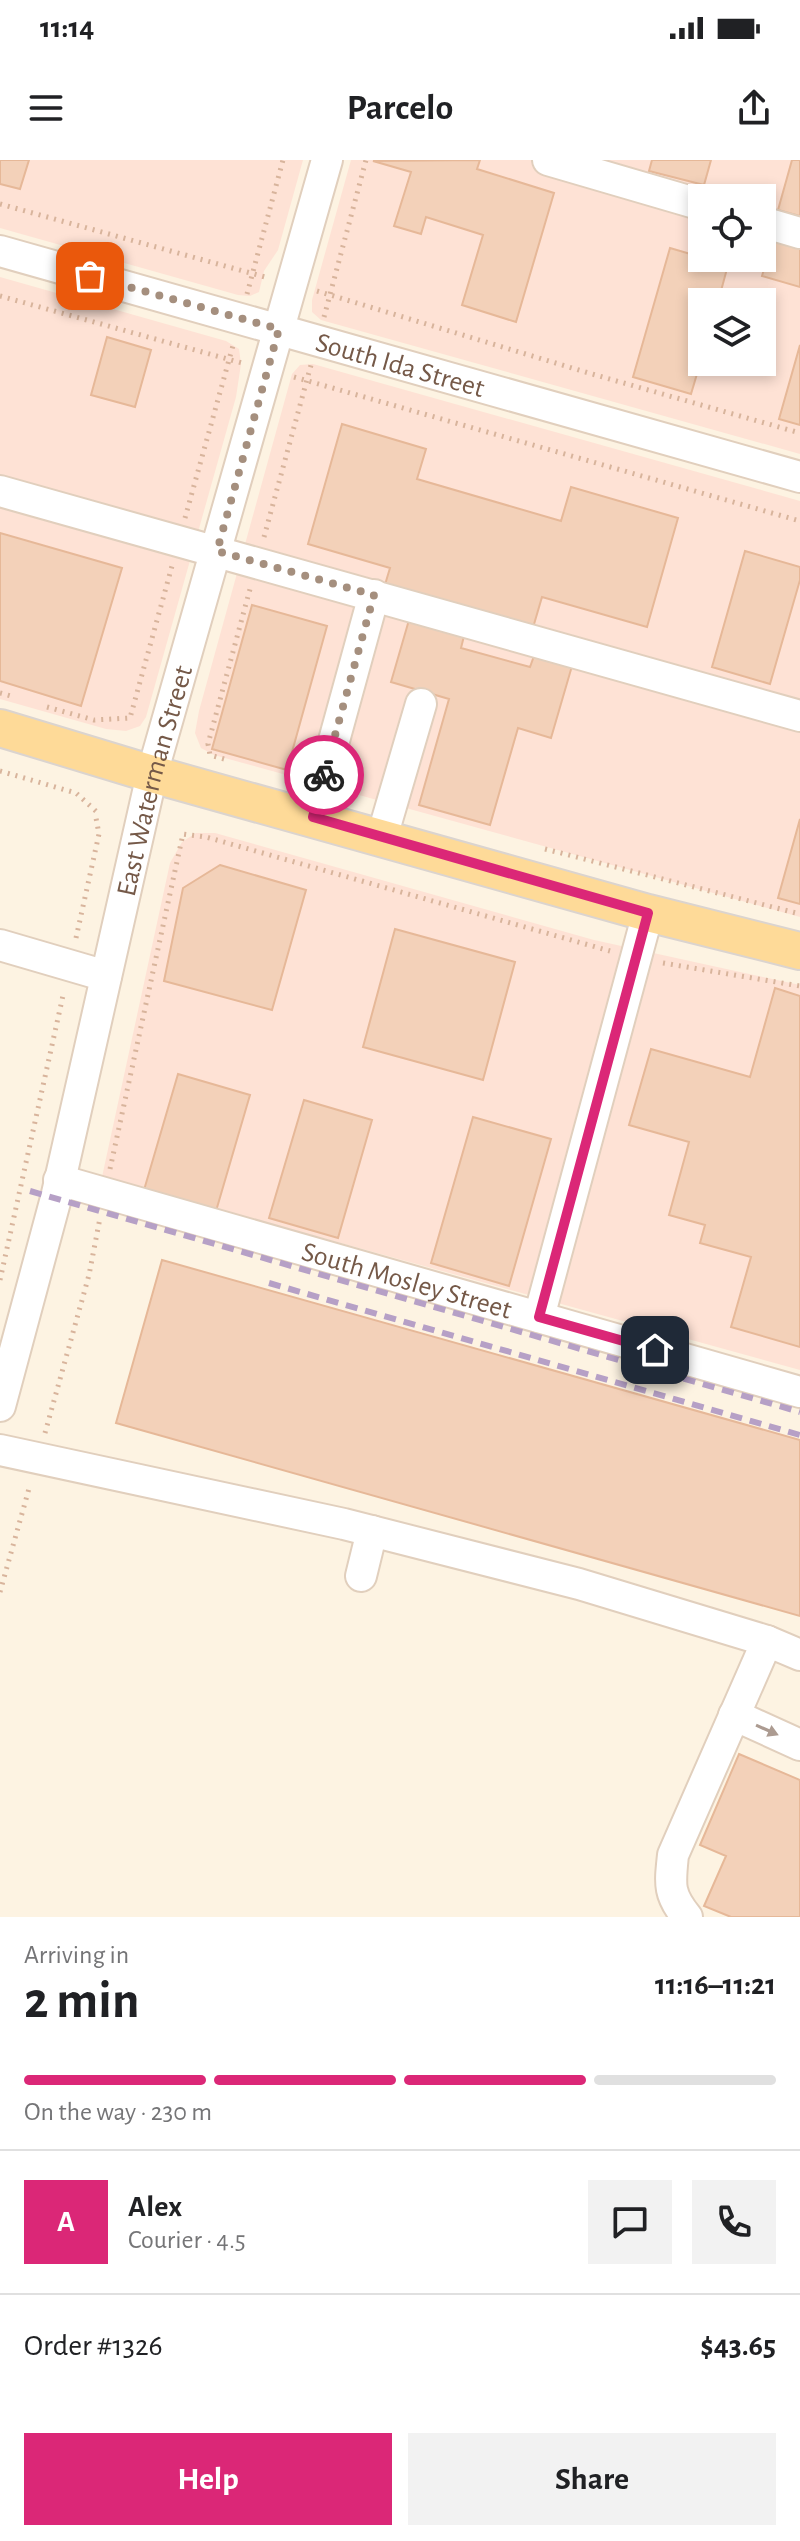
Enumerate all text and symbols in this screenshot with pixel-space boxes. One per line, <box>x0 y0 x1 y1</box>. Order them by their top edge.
text: 11:14 <box>40 13 94 43</box>
icon: menu <box>24 86 68 130</box>
icon: share <box>732 86 776 130</box>
text: Parcelo <box>347 90 453 126</box>
map controls <box>688 184 776 376</box>
button: locate <box>688 184 776 272</box>
pin <box>56 242 124 310</box>
icon: bag <box>68 254 112 298</box>
button: layers <box>688 288 776 376</box>
street label: South Ida Street <box>312 329 487 403</box>
street label: East Waterman Street <box>113 663 198 899</box>
courier <box>284 735 364 815</box>
icon: bike <box>302 753 346 797</box>
street label: South Mosley Street <box>298 1238 515 1325</box>
pin <box>621 1316 689 1384</box>
icon: home <box>633 1328 677 1372</box>
one-way arrow <box>755 1723 779 1737</box>
text: Arriving in <box>24 1942 129 1968</box>
text: 11:16–11:21 <box>655 1970 776 2000</box>
text: 2 min <box>24 1975 139 2027</box>
text: On the way · 230 m <box>24 2099 212 2125</box>
button: chat <box>588 2180 672 2264</box>
button: phone <box>692 2180 776 2264</box>
text: Alex <box>128 2192 182 2222</box>
text: A <box>57 2207 75 2237</box>
text: Courier · 4.5 <box>128 2227 246 2253</box>
text: Order #1326 <box>24 2331 163 2361</box>
text: $43.65 <box>700 2331 776 2361</box>
button: Help <box>24 2433 392 2525</box>
button: Share <box>408 2433 776 2525</box>

